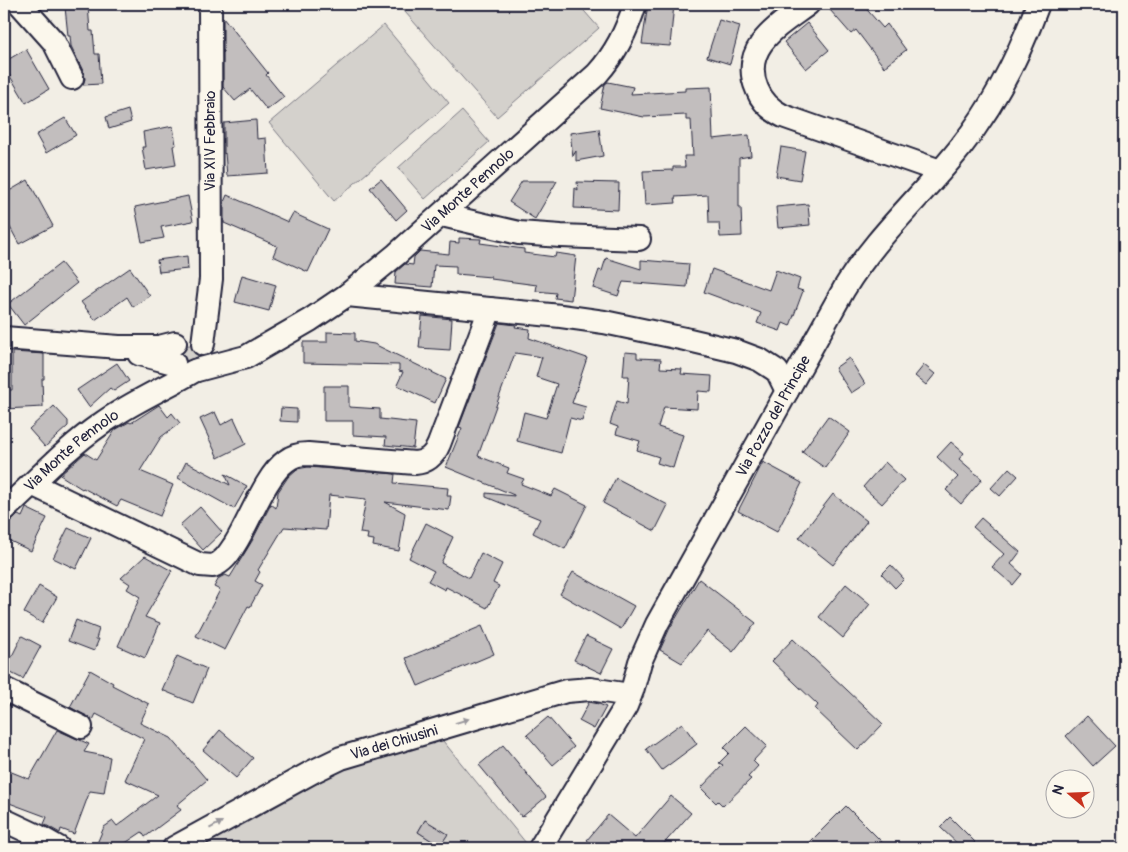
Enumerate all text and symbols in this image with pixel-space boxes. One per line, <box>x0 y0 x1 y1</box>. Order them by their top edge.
street label: Via XIV Febbraio <box>201 91 220 191</box>
street label: Via Monte Pennolo <box>417 144 518 237</box>
street label: Via Pozzo del Principe <box>732 351 815 480</box>
street label: Via Monte Pennolo <box>20 405 122 496</box>
one-way arrow <box>454 717 469 725</box>
street label: Via dei Chiusini <box>348 720 440 764</box>
north arrow <box>1046 770 1096 820</box>
text: N <box>1049 783 1068 797</box>
one-way arrow <box>210 820 223 829</box>

